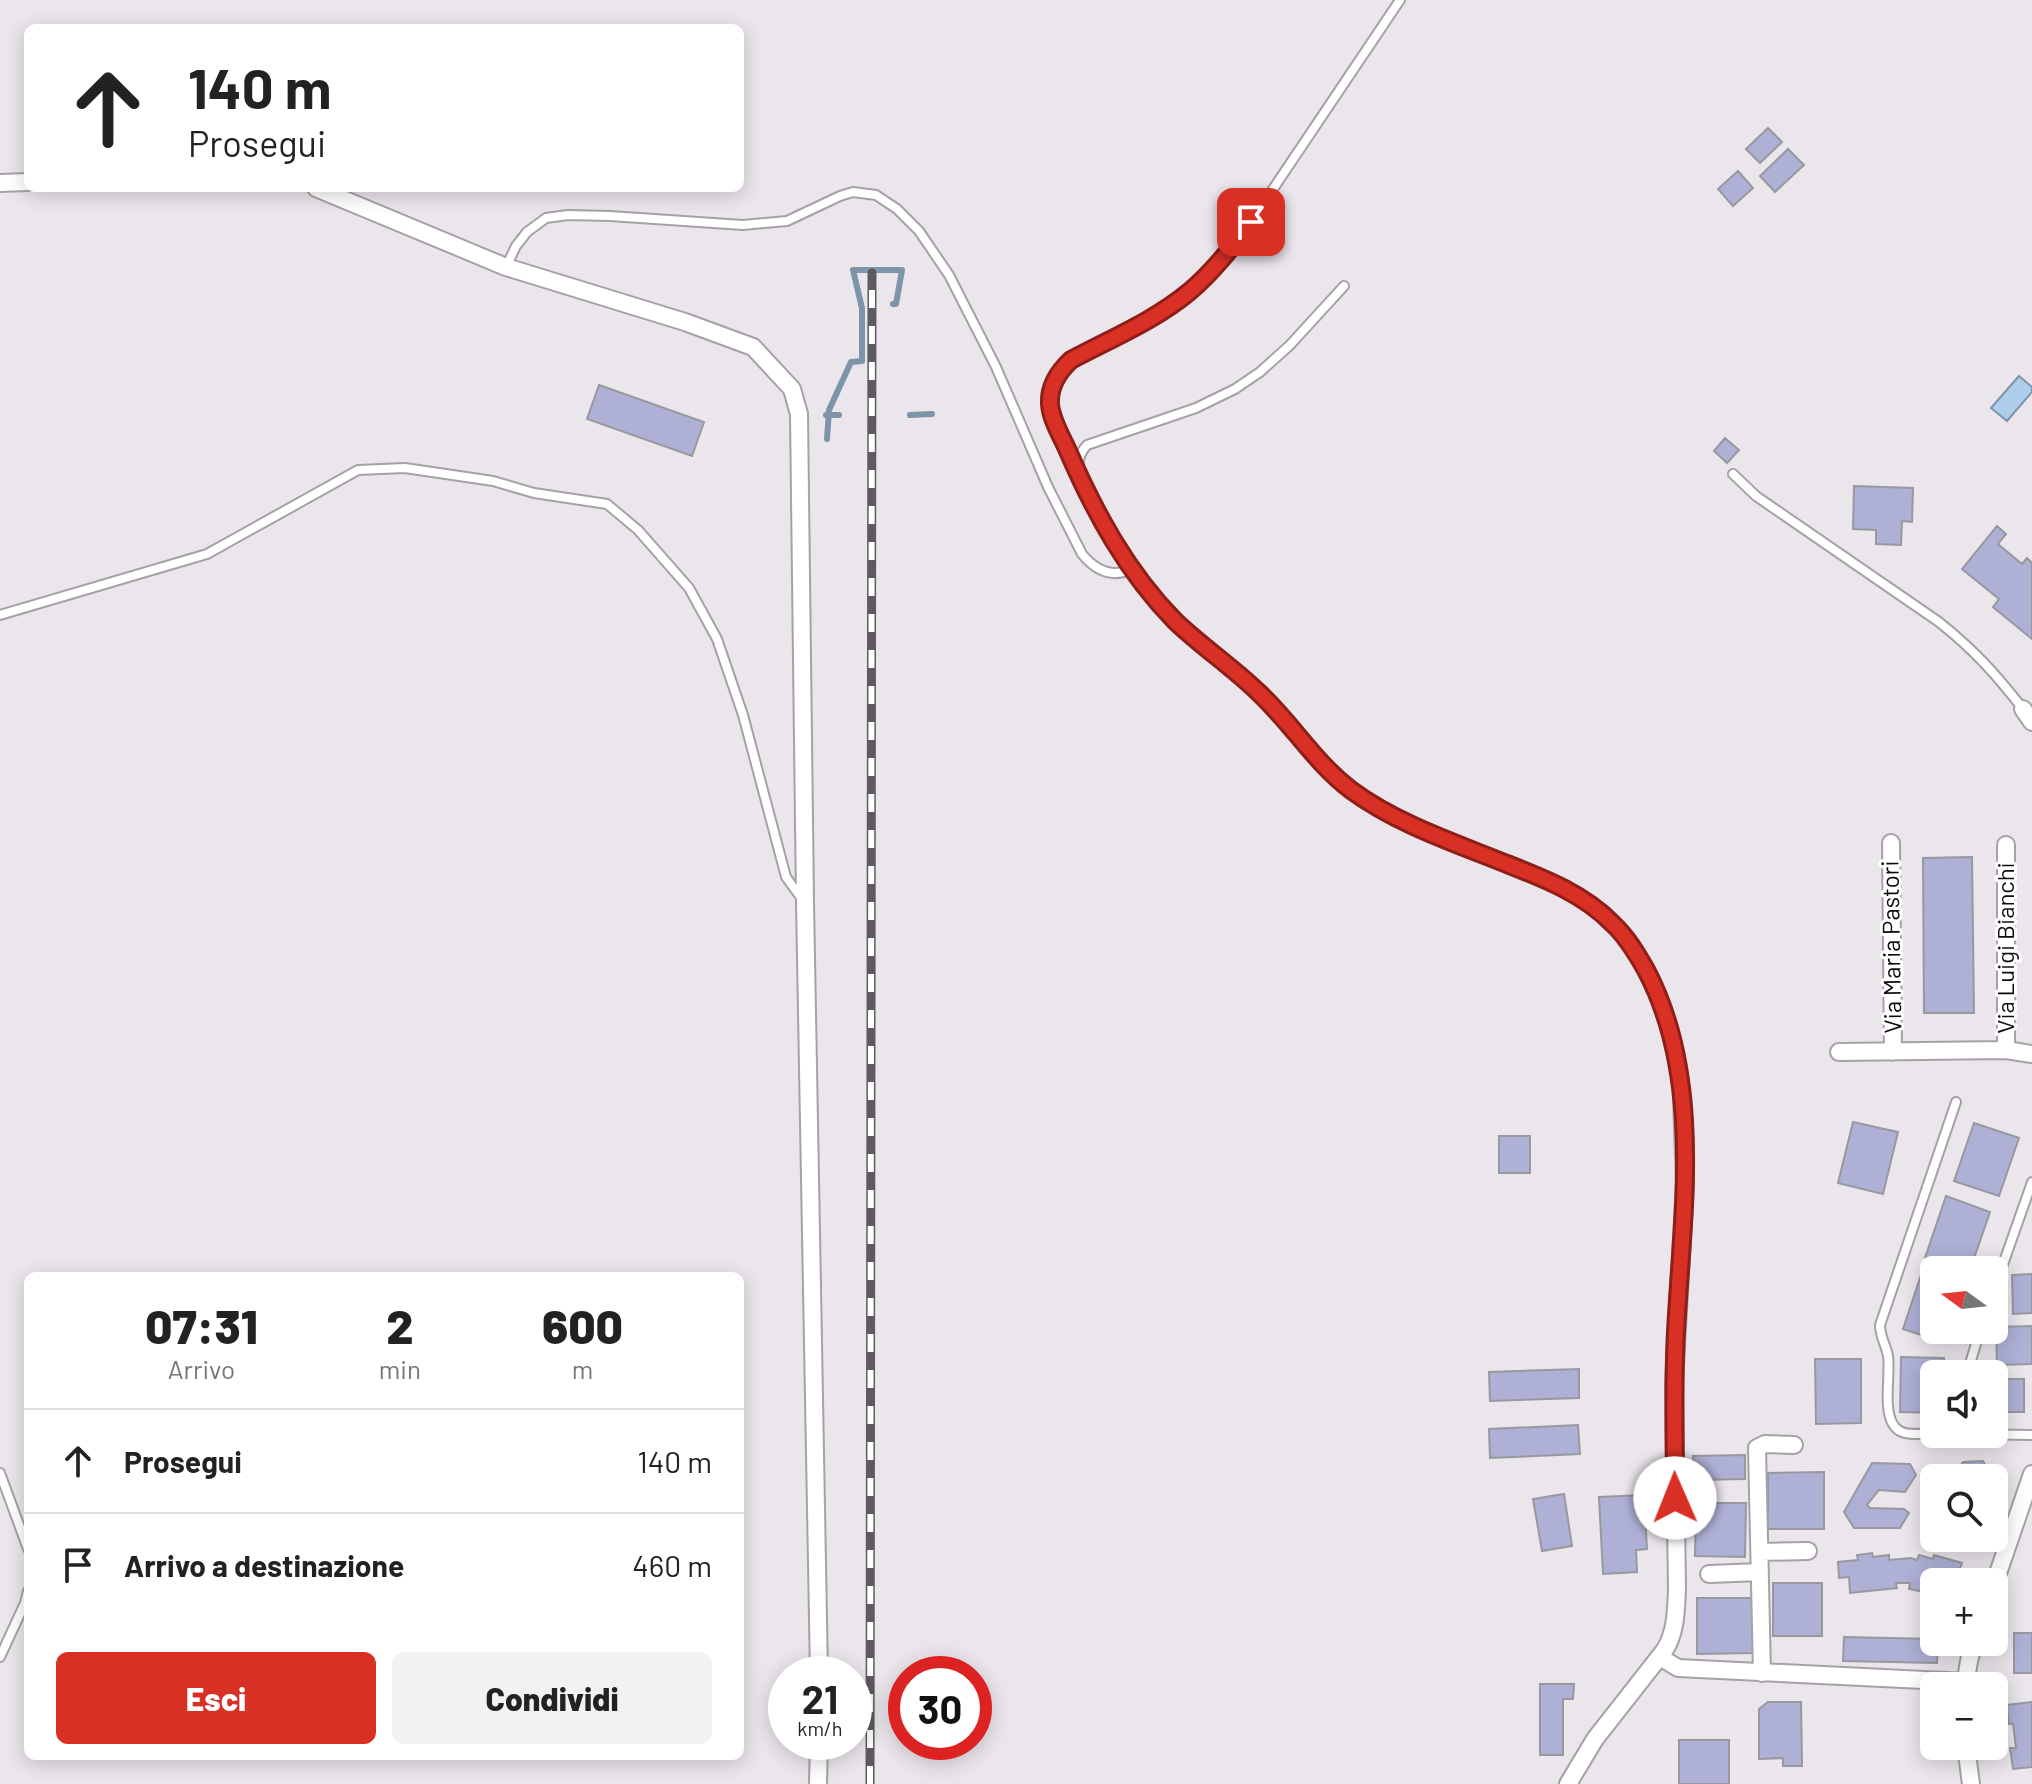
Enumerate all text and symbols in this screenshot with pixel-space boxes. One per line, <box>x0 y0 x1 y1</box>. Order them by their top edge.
text: 140 m <box>188 53 332 120</box>
icon: ahead <box>56 56 160 160</box>
text: Prosegui <box>188 121 326 164</box>
pin <box>1217 188 1285 256</box>
icon: arrive <box>1229 200 1273 244</box>
street label: Via Maria Pastori <box>1874 860 1907 1034</box>
street label: Via Luigi Bianchi <box>1990 862 2019 1034</box>
north arrow <box>1920 1256 2008 1344</box>
map controls <box>1920 1256 2008 1760</box>
text: 07:31 <box>145 1296 258 1354</box>
text: 2 <box>386 1296 414 1354</box>
text: 600 <box>542 1296 623 1354</box>
text: Arrivo <box>168 1353 235 1384</box>
text: min <box>379 1353 421 1384</box>
text: m <box>572 1353 593 1384</box>
button: sound <box>1920 1360 2008 1448</box>
icon: ahead <box>56 1439 100 1483</box>
text: Prosegui <box>124 1443 242 1479</box>
text: 140 m <box>637 1443 712 1479</box>
position arrow <box>1633 1456 1717 1540</box>
button: search <box>1920 1464 2008 1552</box>
icon: arrive <box>56 1543 100 1587</box>
text: Arrivo a destinazione <box>124 1547 404 1583</box>
text: 460 m <box>632 1547 712 1583</box>
button: + <box>1920 1568 2008 1656</box>
button: Esci <box>56 1652 376 1744</box>
button: Condividi <box>392 1652 712 1744</box>
speed limit sign: 30 <box>888 1656 992 1760</box>
button: − <box>1920 1672 2008 1760</box>
text: 21 <box>802 1674 838 1722</box>
text: km/h <box>797 1716 843 1740</box>

